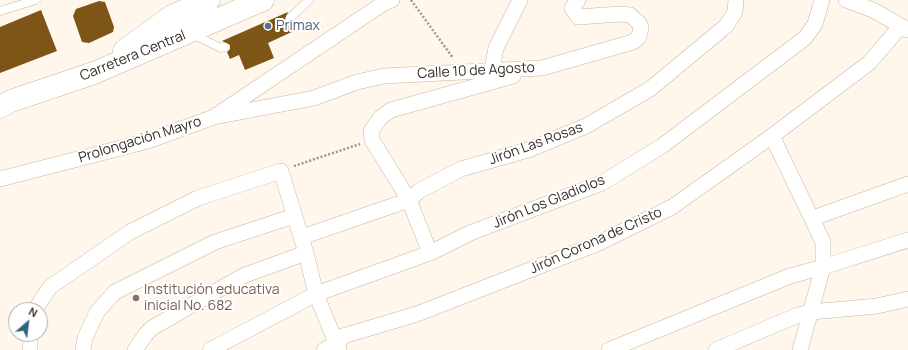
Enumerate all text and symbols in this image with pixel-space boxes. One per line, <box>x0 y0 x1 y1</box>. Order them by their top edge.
place label: Primax <box>276 18 320 34</box>
marker: Primax <box>263 21 273 31</box>
street label: Carretera Central <box>78 27 188 85</box>
street label: Calle 10 de Agosto <box>417 60 535 82</box>
street label: Prolongación Mayro <box>77 113 203 167</box>
street label: Jirón Las Rosas <box>487 119 585 169</box>
street label: Jirón Los Gladiolos <box>491 172 607 232</box>
street label: Jirón Corona de Cristo <box>527 204 665 278</box>
place label: Institución educativa inicial No. 682 <box>144 282 280 314</box>
marker: Institución educativa inicial No. 682 <box>131 293 141 303</box>
north arrow <box>8 302 48 342</box>
text: N <box>26 303 40 320</box>

